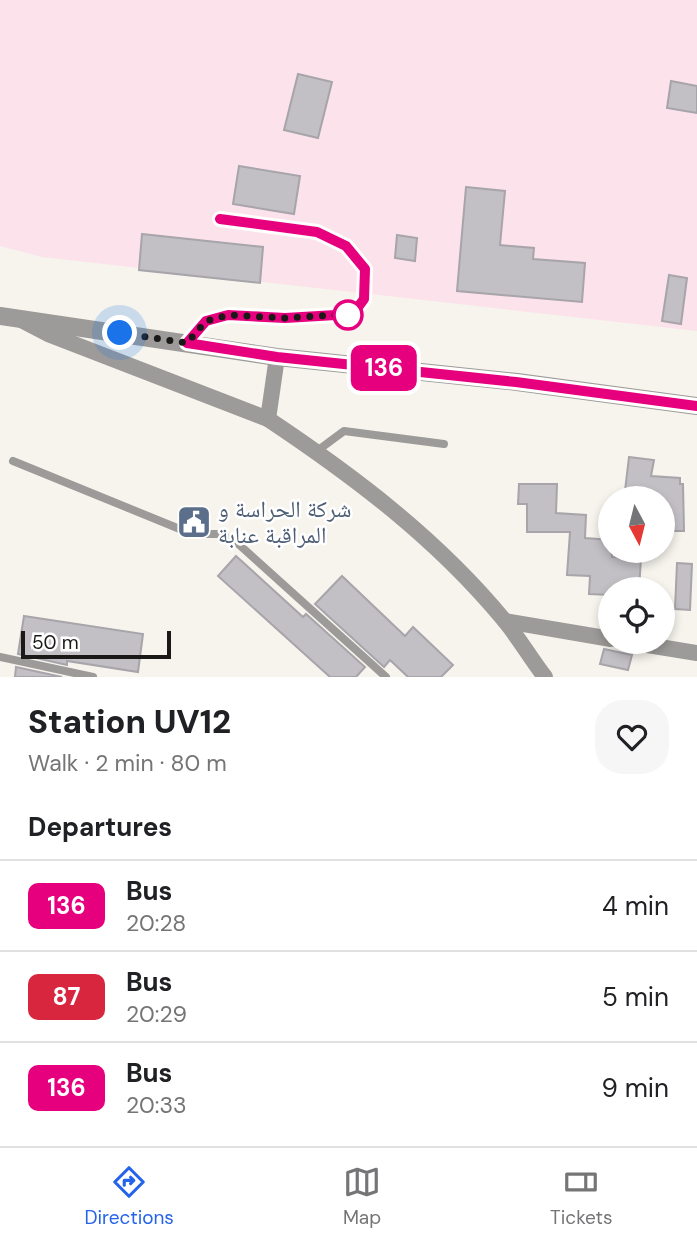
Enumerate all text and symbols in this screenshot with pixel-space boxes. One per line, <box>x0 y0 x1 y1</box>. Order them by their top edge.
unlabelled marker <box>333 300 363 330</box>
your location <box>102 315 137 350</box>
line badge: 136 <box>344 345 424 391</box>
text: 136 <box>365 352 403 383</box>
north arrow <box>598 486 676 564</box>
map controls <box>598 486 675 654</box>
place label: شركة الحراسة و المراقبة عنابة <box>218 494 351 550</box>
public building icon: شركة الحراسة و المراقبة عنابة <box>175 503 213 541</box>
button: locate <box>598 577 675 654</box>
scale bar <box>21 628 172 660</box>
text: 50 m <box>32 630 79 655</box>
text: Station UV12 <box>28 700 231 743</box>
button: heart <box>595 700 669 774</box>
text: Walk · 2 min · 80 m <box>28 748 227 778</box>
text: Departures <box>28 810 172 844</box>
text: Bus <box>126 874 172 908</box>
text: 4 min <box>602 889 669 923</box>
text: 136 <box>47 890 86 921</box>
text: 20:28 <box>126 908 186 938</box>
text: Bus <box>126 965 172 999</box>
text: 5 min <box>602 980 669 1014</box>
text: 87 <box>53 981 80 1012</box>
text: 20:29 <box>126 999 187 1029</box>
text: Bus <box>126 1056 172 1090</box>
text: 9 min <box>601 1071 669 1105</box>
text: 136 <box>47 1072 86 1103</box>
text: 20:33 <box>126 1090 187 1120</box>
tab: Directions <box>84 1163 174 1230</box>
tab: Map <box>343 1163 381 1230</box>
tab: Tickets <box>550 1163 613 1230</box>

